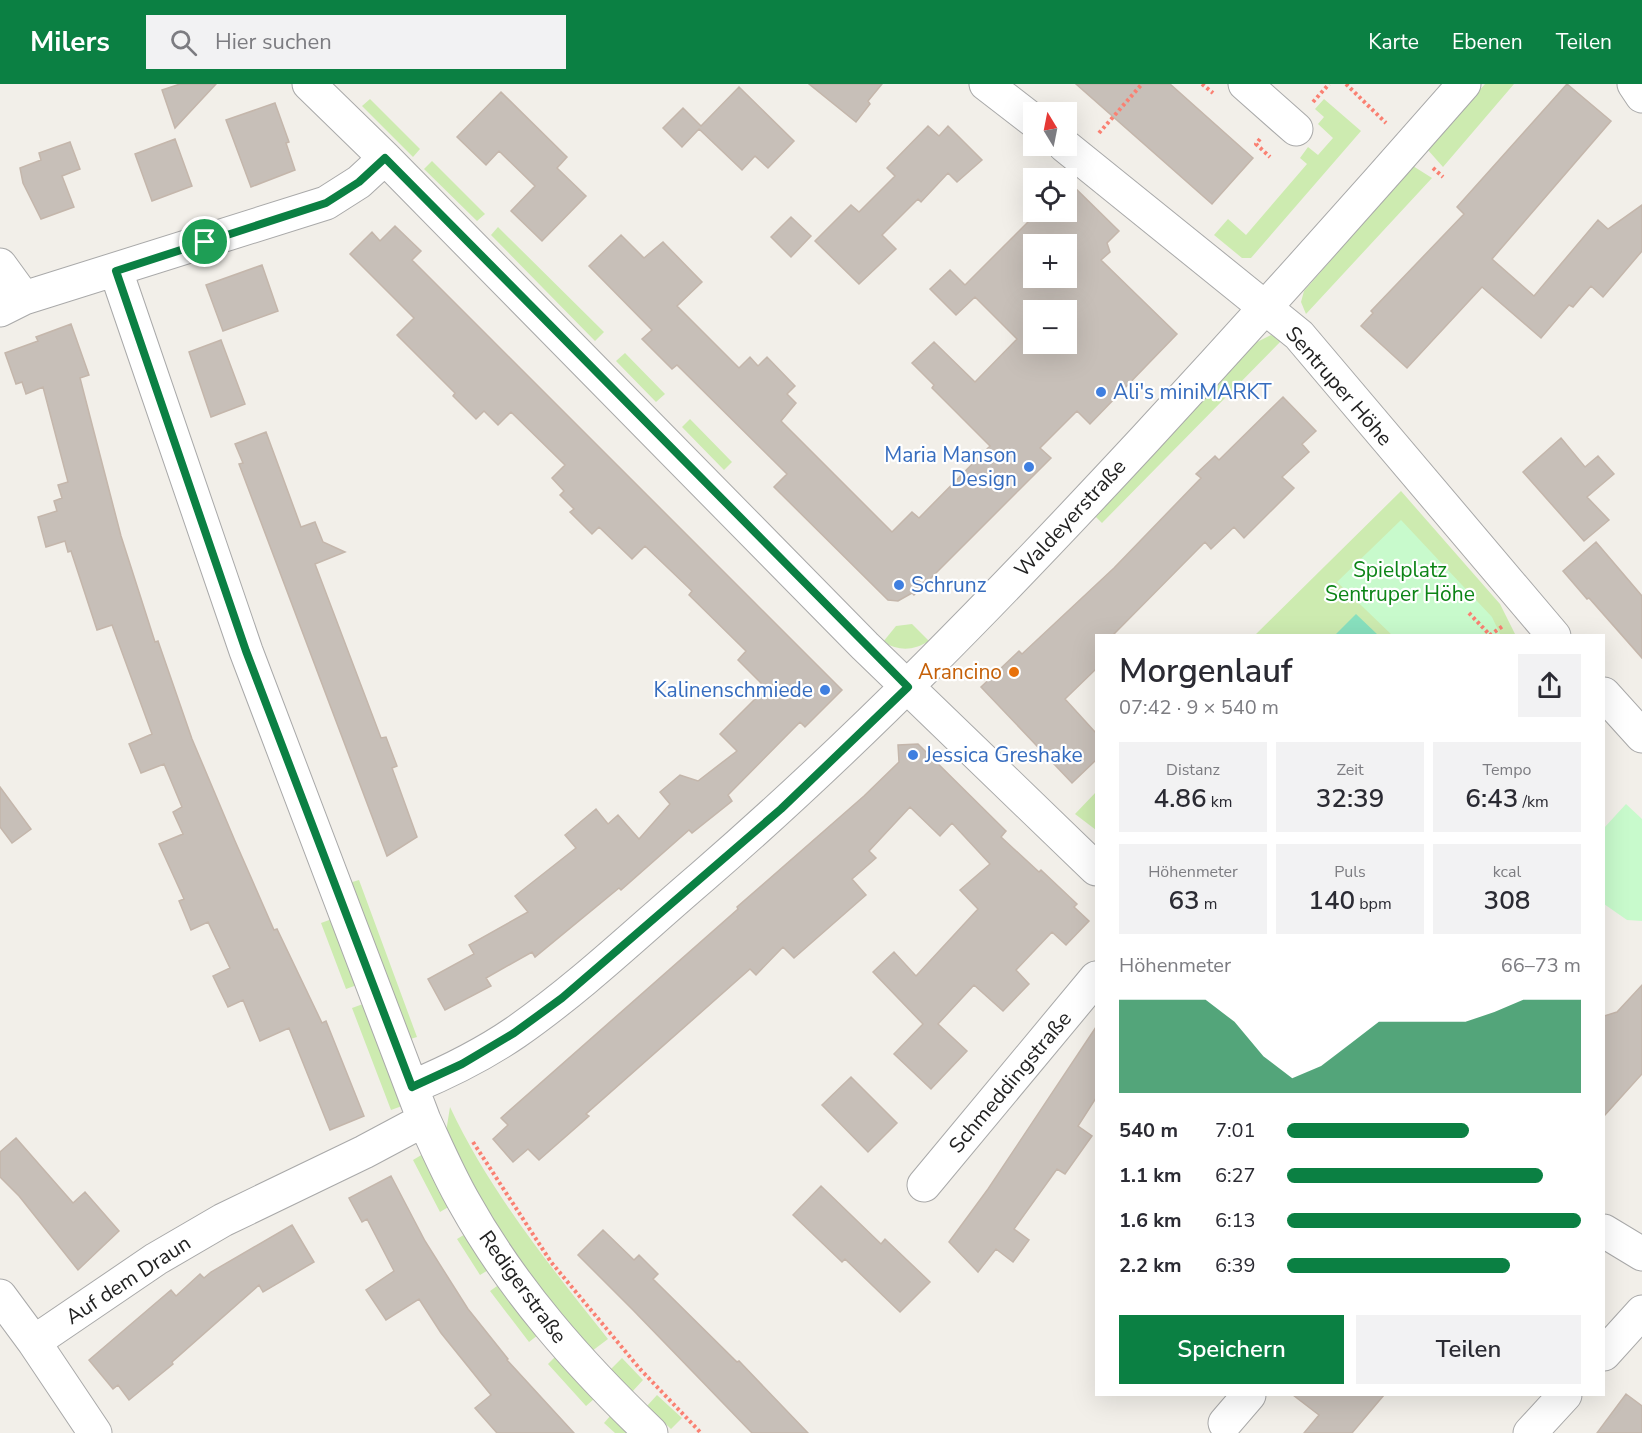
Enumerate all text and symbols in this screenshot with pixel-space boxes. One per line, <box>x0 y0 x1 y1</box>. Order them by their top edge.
search box <box>146 15 566 69</box>
text: Milers <box>30 23 110 61</box>
icon: search <box>167 26 200 59</box>
text: Hier suchen <box>215 27 332 57</box>
text: Karte <box>1368 28 1419 56</box>
text: Ebenen <box>1452 28 1523 56</box>
text: Teilen <box>1556 28 1612 56</box>
north arrow <box>1023 102 1077 156</box>
map controls <box>1023 102 1077 354</box>
button: locate <box>1023 168 1077 222</box>
pin <box>179 216 230 267</box>
icon: arrive <box>188 225 221 258</box>
button: + <box>1023 234 1077 288</box>
button: − <box>1023 300 1077 354</box>
street label: Sentruper Höhe <box>1279 320 1399 452</box>
place label: Ali's miniMARKT <box>1113 378 1272 406</box>
marker: Ali's miniMARKT <box>1094 385 1108 399</box>
place label: Maria Manson Design <box>884 441 1017 493</box>
street label: Waldeyerstraße <box>1008 453 1132 583</box>
marker: Maria Manson Design <box>1022 460 1036 474</box>
park label: Spielplatz Sentruper Höhe <box>1325 556 1475 608</box>
place label: Schrunz <box>911 571 987 599</box>
marker: Schrunz <box>892 578 906 592</box>
text: Morgenlauf <box>1119 649 1293 694</box>
button: share <box>1518 654 1581 717</box>
place label: Arancino <box>918 658 1002 686</box>
marker: Arancino <box>1007 665 1021 679</box>
place label: Kalinenschmiede <box>653 676 813 704</box>
marker: Kalinenschmiede <box>818 683 832 697</box>
text: 07:42 · 9 × 540 m <box>1119 694 1279 721</box>
place label: Jessica Greshake <box>924 741 1083 769</box>
marker: Jessica Greshake <box>906 748 920 762</box>
text: Distanz <box>1166 759 1220 781</box>
text: Zeit <box>1336 759 1364 781</box>
text: Tempo <box>1483 759 1531 781</box>
text: 4.86 <box>1154 781 1207 816</box>
text: 32:39 <box>1316 781 1384 816</box>
text: 6:43 <box>1465 781 1518 816</box>
text: km <box>1207 791 1232 813</box>
text: /km <box>1518 791 1549 813</box>
text: Höhenmeter <box>1148 861 1238 883</box>
text: Puls <box>1334 861 1366 883</box>
text: kcal <box>1493 861 1521 883</box>
text: 63 <box>1168 883 1200 918</box>
text: 140 <box>1308 883 1355 918</box>
text: 308 <box>1484 883 1530 918</box>
text: m <box>1200 893 1218 915</box>
text: bpm <box>1355 893 1392 915</box>
text: Höhenmeter <box>1119 952 1231 979</box>
text: 66–73 m <box>1501 952 1581 979</box>
street label: Schmeddingstraße <box>942 1005 1078 1159</box>
text: 540 m <box>1119 1117 1178 1144</box>
text: 7:01 <box>1215 1117 1256 1144</box>
text: 1.1 km <box>1119 1162 1182 1189</box>
text: 6:27 <box>1215 1162 1256 1189</box>
text: 1.6 km <box>1119 1207 1182 1234</box>
text: 6:13 <box>1215 1207 1256 1234</box>
street label: Redigerstraße <box>473 1225 573 1349</box>
street label: Auf dem Draun <box>60 1229 196 1331</box>
text: 2.2 km <box>1119 1252 1182 1279</box>
text: 6:39 <box>1215 1252 1256 1279</box>
button: Speichern <box>1119 1315 1344 1384</box>
button: Teilen <box>1356 1315 1581 1384</box>

